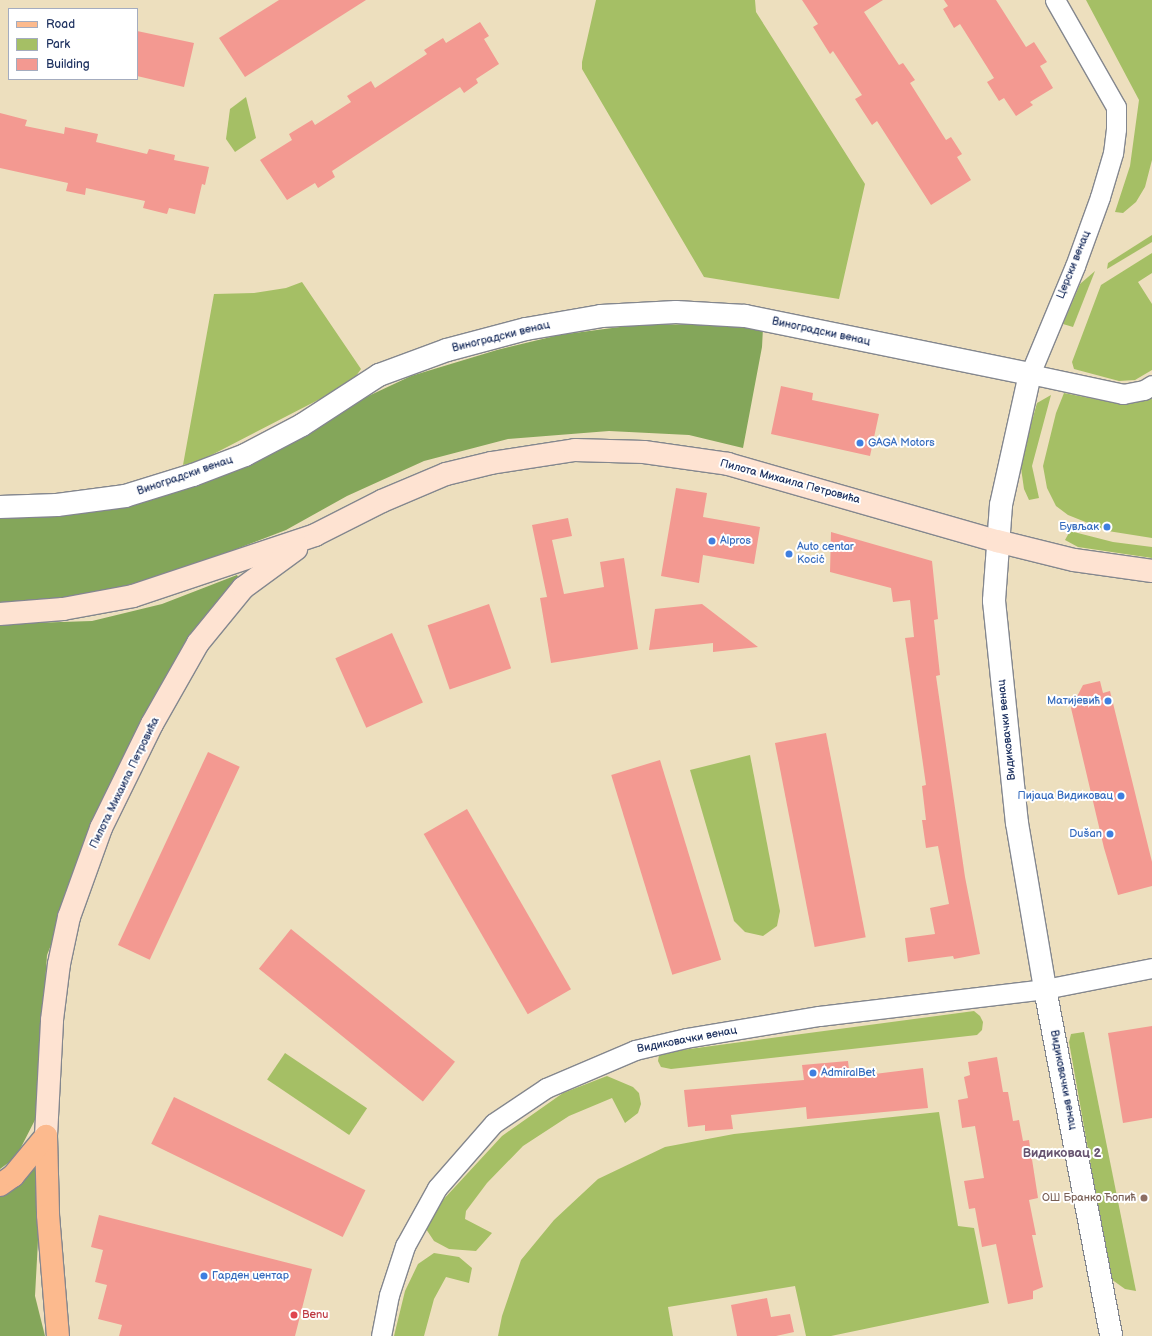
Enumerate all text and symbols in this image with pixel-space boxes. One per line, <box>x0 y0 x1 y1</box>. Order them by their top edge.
legend <box>8 8 138 80</box>
text: Road <box>46 17 75 32</box>
text: Park <box>46 37 70 52</box>
text: Building <box>46 57 90 72</box>
street label: Церски венац <box>1054 229 1094 301</box>
street label: Виноградски венац <box>771 315 871 349</box>
street label: Виноградски венац <box>451 318 551 356</box>
place label: GAGA Motors <box>868 436 935 450</box>
marker: GAGA Motors <box>855 438 865 448</box>
street label: Виноградски венац <box>135 453 235 499</box>
street label: Пилота Михаила Петровића <box>719 457 861 507</box>
place label: Бувљак <box>1059 520 1099 534</box>
marker: Бувљак <box>1102 522 1112 532</box>
place label: Alpros <box>720 534 751 548</box>
marker: Alpros <box>707 536 717 546</box>
place label: Auto centar Kocić <box>797 541 854 567</box>
marker: Auto centar Kocić <box>784 549 794 559</box>
street label: Видиковачки венац <box>995 679 1019 781</box>
place label: Матијевић <box>1047 694 1100 708</box>
marker: Матијевић <box>1103 696 1113 706</box>
street label: Пилота Михаила Петровића <box>87 715 163 851</box>
place label: Пијаца Видиковац <box>1018 789 1113 803</box>
marker: Пијаца Видиковац <box>1116 791 1126 801</box>
place label: Dušan <box>1069 827 1102 841</box>
marker: Dušan <box>1105 829 1115 839</box>
street label: Видиковачки венац <box>636 1024 738 1056</box>
street label: Видиковачки венац <box>1047 1029 1079 1131</box>
place label: AdmiralBet <box>821 1066 875 1080</box>
marker: AdmiralBet <box>808 1068 818 1078</box>
district label: Видиковац 2 <box>1023 1145 1101 1161</box>
place label: ОШ Бранко Ћопић <box>1042 1191 1136 1205</box>
marker: ОШ Бранко Ћопић <box>1139 1193 1149 1203</box>
place label: Гарден центар <box>212 1269 289 1283</box>
marker: Гарден центар <box>199 1271 209 1281</box>
place label: Benu <box>302 1308 328 1322</box>
marker: Benu <box>289 1310 299 1320</box>

